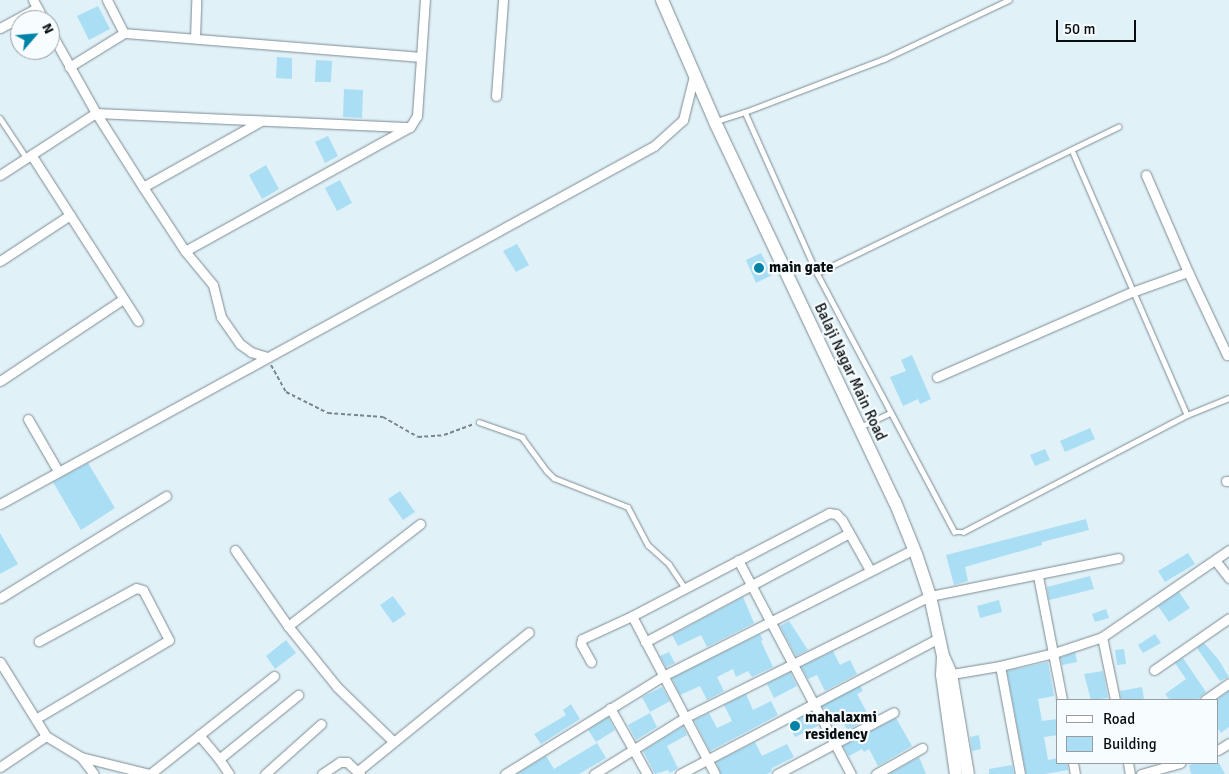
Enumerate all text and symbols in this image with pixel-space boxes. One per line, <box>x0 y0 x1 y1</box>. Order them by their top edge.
north arrow <box>10 10 60 60</box>
scale bar <box>1059 10 1139 42</box>
text: N <box>38 20 58 37</box>
text: 50 m <box>1064 20 1095 38</box>
place label: main gate <box>769 259 833 277</box>
marker: main gate <box>753 262 765 274</box>
street label: Balaji Nagar Main Road <box>810 300 890 444</box>
legend <box>1056 699 1219 764</box>
place label: mahalaxmi residency <box>805 708 877 743</box>
text: Road <box>1103 710 1135 728</box>
marker: mahalaxmi residency <box>789 720 801 732</box>
text: Building <box>1103 735 1157 753</box>

